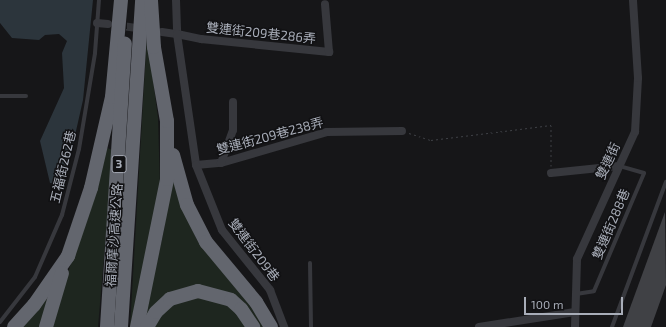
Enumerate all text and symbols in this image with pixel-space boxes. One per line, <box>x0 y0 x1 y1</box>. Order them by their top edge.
street label: 雙連街209巷286弄 <box>205 19 317 47</box>
street label: 雙連街209巷238弄 <box>215 114 325 158</box>
street label: 五福街262巷 <box>47 129 79 205</box>
street label: 雙連街 <box>593 140 623 182</box>
road number: 3 <box>111 154 127 174</box>
street label: 福爾摩沙高速公路 <box>103 183 125 287</box>
street label: 雙連街288巷 <box>589 186 633 262</box>
street label: 雙連街209巷 <box>225 216 283 284</box>
scale bar <box>526 289 625 315</box>
text: 100 m <box>531 297 563 311</box>

